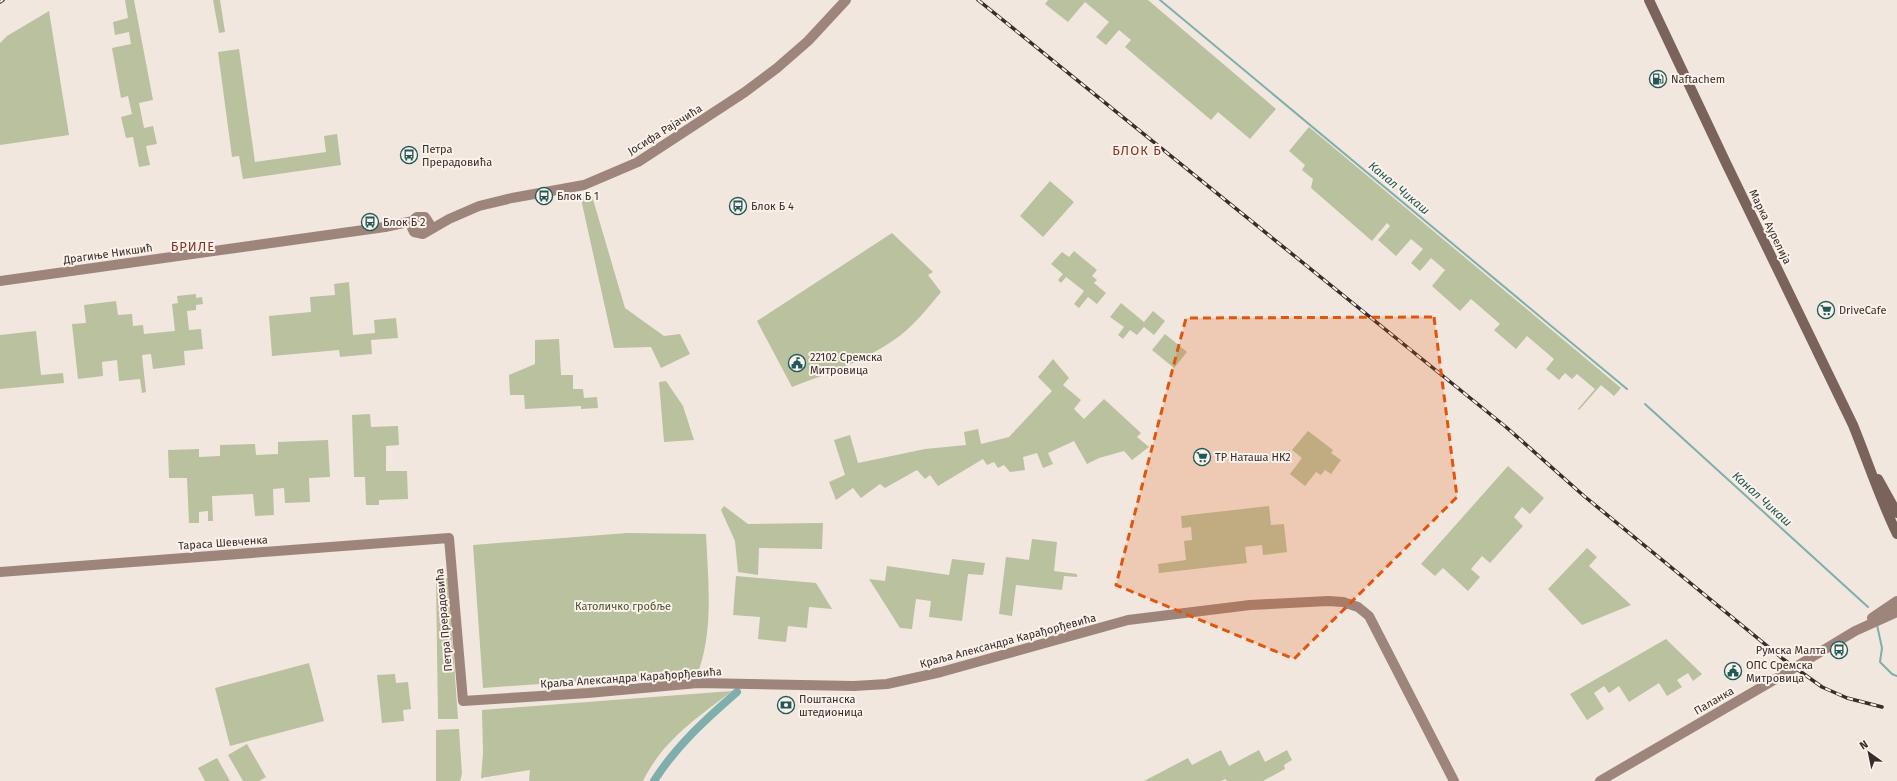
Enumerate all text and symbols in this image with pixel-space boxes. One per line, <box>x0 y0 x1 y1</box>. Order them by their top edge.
fuel station icon: Naftachem <box>1648 69 1668 89</box>
place label: Naftachem <box>1671 73 1725 86</box>
street label: Јосифа Рајачића <box>625 102 705 158</box>
place label: Петра Прерадовића <box>422 143 492 169</box>
district label: БЛОК Б <box>1112 143 1162 158</box>
bus stop icon: Петра Прерадовића <box>399 145 419 165</box>
water label: Канал Чикаш <box>1366 158 1432 218</box>
bus stop icon: Блок Б 1 <box>534 186 554 206</box>
street label: Марка Аурелија <box>1746 187 1794 267</box>
place label: Блок Б 1 <box>557 190 599 203</box>
bus stop icon: Блок Б 4 <box>728 196 748 216</box>
place label: Блок Б 4 <box>751 200 794 213</box>
bus stop icon: Блок Б 2 <box>360 212 380 232</box>
place label: Блок Б 2 <box>383 216 425 229</box>
district label: БРИЛЕ <box>171 239 215 254</box>
street label: Драгиње Никшић <box>62 241 153 267</box>
supermarket icon: DriveCafe <box>1816 300 1836 320</box>
place label: DriveCafe <box>1839 304 1886 317</box>
place label: 22102 Сремска Митровица <box>810 351 883 377</box>
public building icon: 22102 Сремска Митровица <box>787 353 807 373</box>
supermarket icon: ТР Наташа НК2 <box>1192 447 1212 467</box>
place label: ТР Наташа НК2 <box>1215 451 1291 464</box>
water label: Канал Чикаш <box>1729 469 1795 529</box>
street label: Тараса Шевченка <box>178 533 268 553</box>
street label: Петра Прерадовића <box>433 568 455 672</box>
park label: Католичко гробље <box>575 600 671 613</box>
street label: Краља Александра Карађорђевића <box>918 611 1098 671</box>
bus stop icon: Румска Малта <box>1829 640 1849 660</box>
place label: Румска Малта <box>1756 644 1826 657</box>
place label: ОПС Сремска Митровица <box>1746 659 1813 685</box>
public building icon: ОПС Сремска Митровица <box>1723 661 1743 681</box>
street label: Краља Александра Карађорђевића <box>540 665 722 691</box>
street label: Паланка <box>1692 684 1736 718</box>
place label: Поштанска штедионица <box>799 693 863 719</box>
bank icon: Поштанска штедионица <box>776 695 796 715</box>
north arrow <box>1849 733 1889 773</box>
text: N <box>1857 738 1870 752</box>

